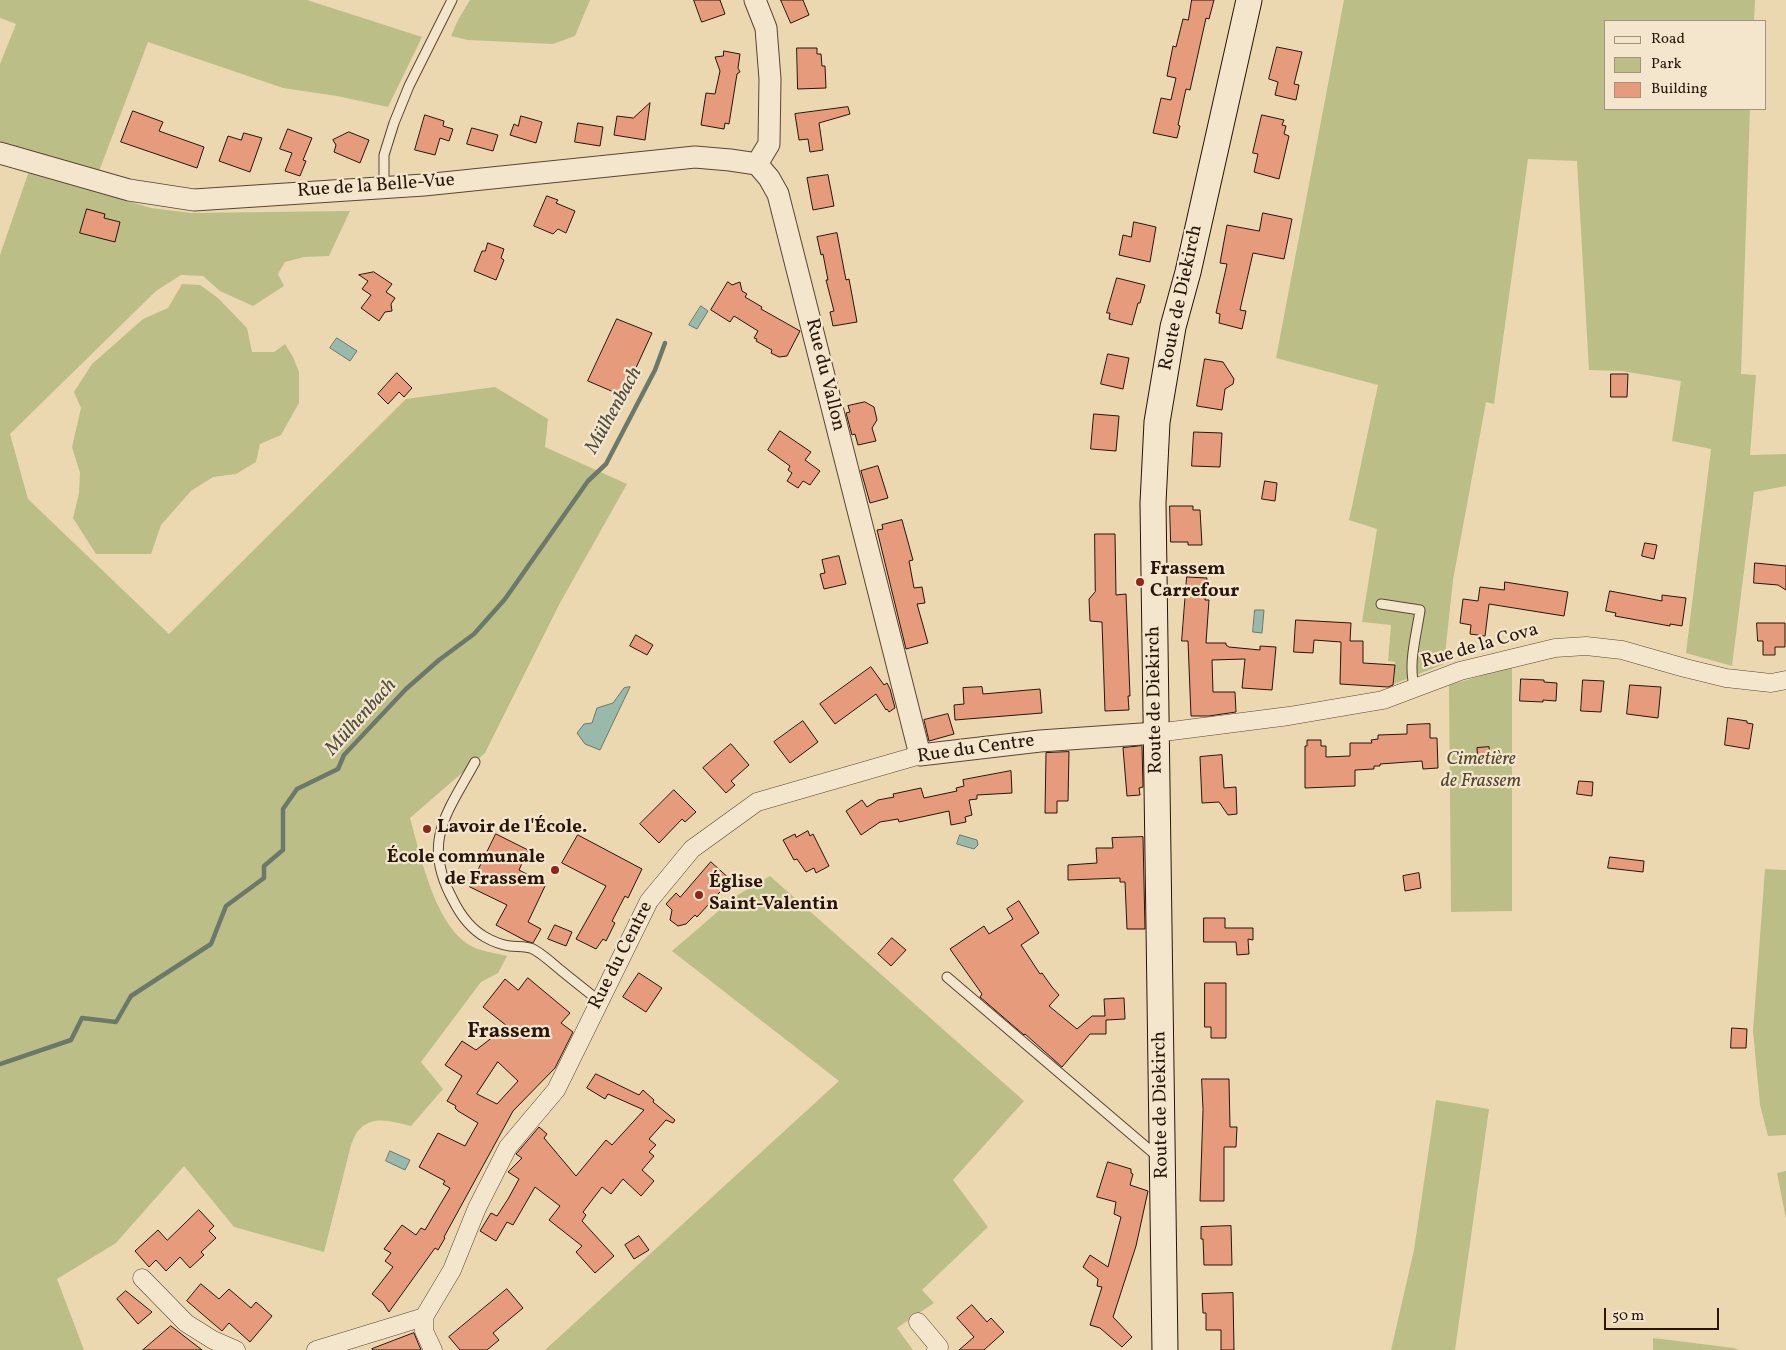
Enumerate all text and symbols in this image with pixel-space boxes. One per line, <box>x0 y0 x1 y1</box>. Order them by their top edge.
legend <box>1604 20 1766 110</box>
text: Road <box>1651 29 1685 50</box>
text: Park <box>1651 54 1682 75</box>
text: Building <box>1651 79 1707 100</box>
street label: Rue de la Belle-Vue <box>296 170 456 204</box>
street label: Route de Diekirch <box>1155 223 1209 373</box>
street label: Rue du Vallon <box>799 316 849 434</box>
water label: Mülhenbach <box>581 363 649 459</box>
place label: Frassem Carrefour <box>1150 560 1239 604</box>
marker: Frassem Carrefour <box>1134 576 1146 588</box>
street label: Rue de la Cova <box>1419 619 1541 675</box>
street label: Route de Diekirch <box>1143 626 1169 774</box>
water label: Mülhenbach <box>321 675 403 761</box>
street label: Rue du Centre <box>916 730 1036 770</box>
park label: Cimetière de Frassem <box>1441 750 1521 794</box>
place label: Lavoir de l'École. <box>437 818 587 840</box>
marker: Lavoir de l'École. <box>421 823 433 835</box>
place label: École communale de Frassem <box>387 848 545 892</box>
marker: École communale de Frassem <box>549 864 561 876</box>
place label: Église Saint-Valentin <box>709 873 839 917</box>
marker: Église Saint-Valentin <box>693 889 705 901</box>
street label: Rue du Centre <box>585 898 659 1014</box>
district label: Frassem <box>467 1020 551 1046</box>
street label: Route de Diekirch <box>1149 1031 1175 1179</box>
scale bar <box>1606 1298 1721 1330</box>
text: 50 m <box>1612 1306 1644 1327</box>

